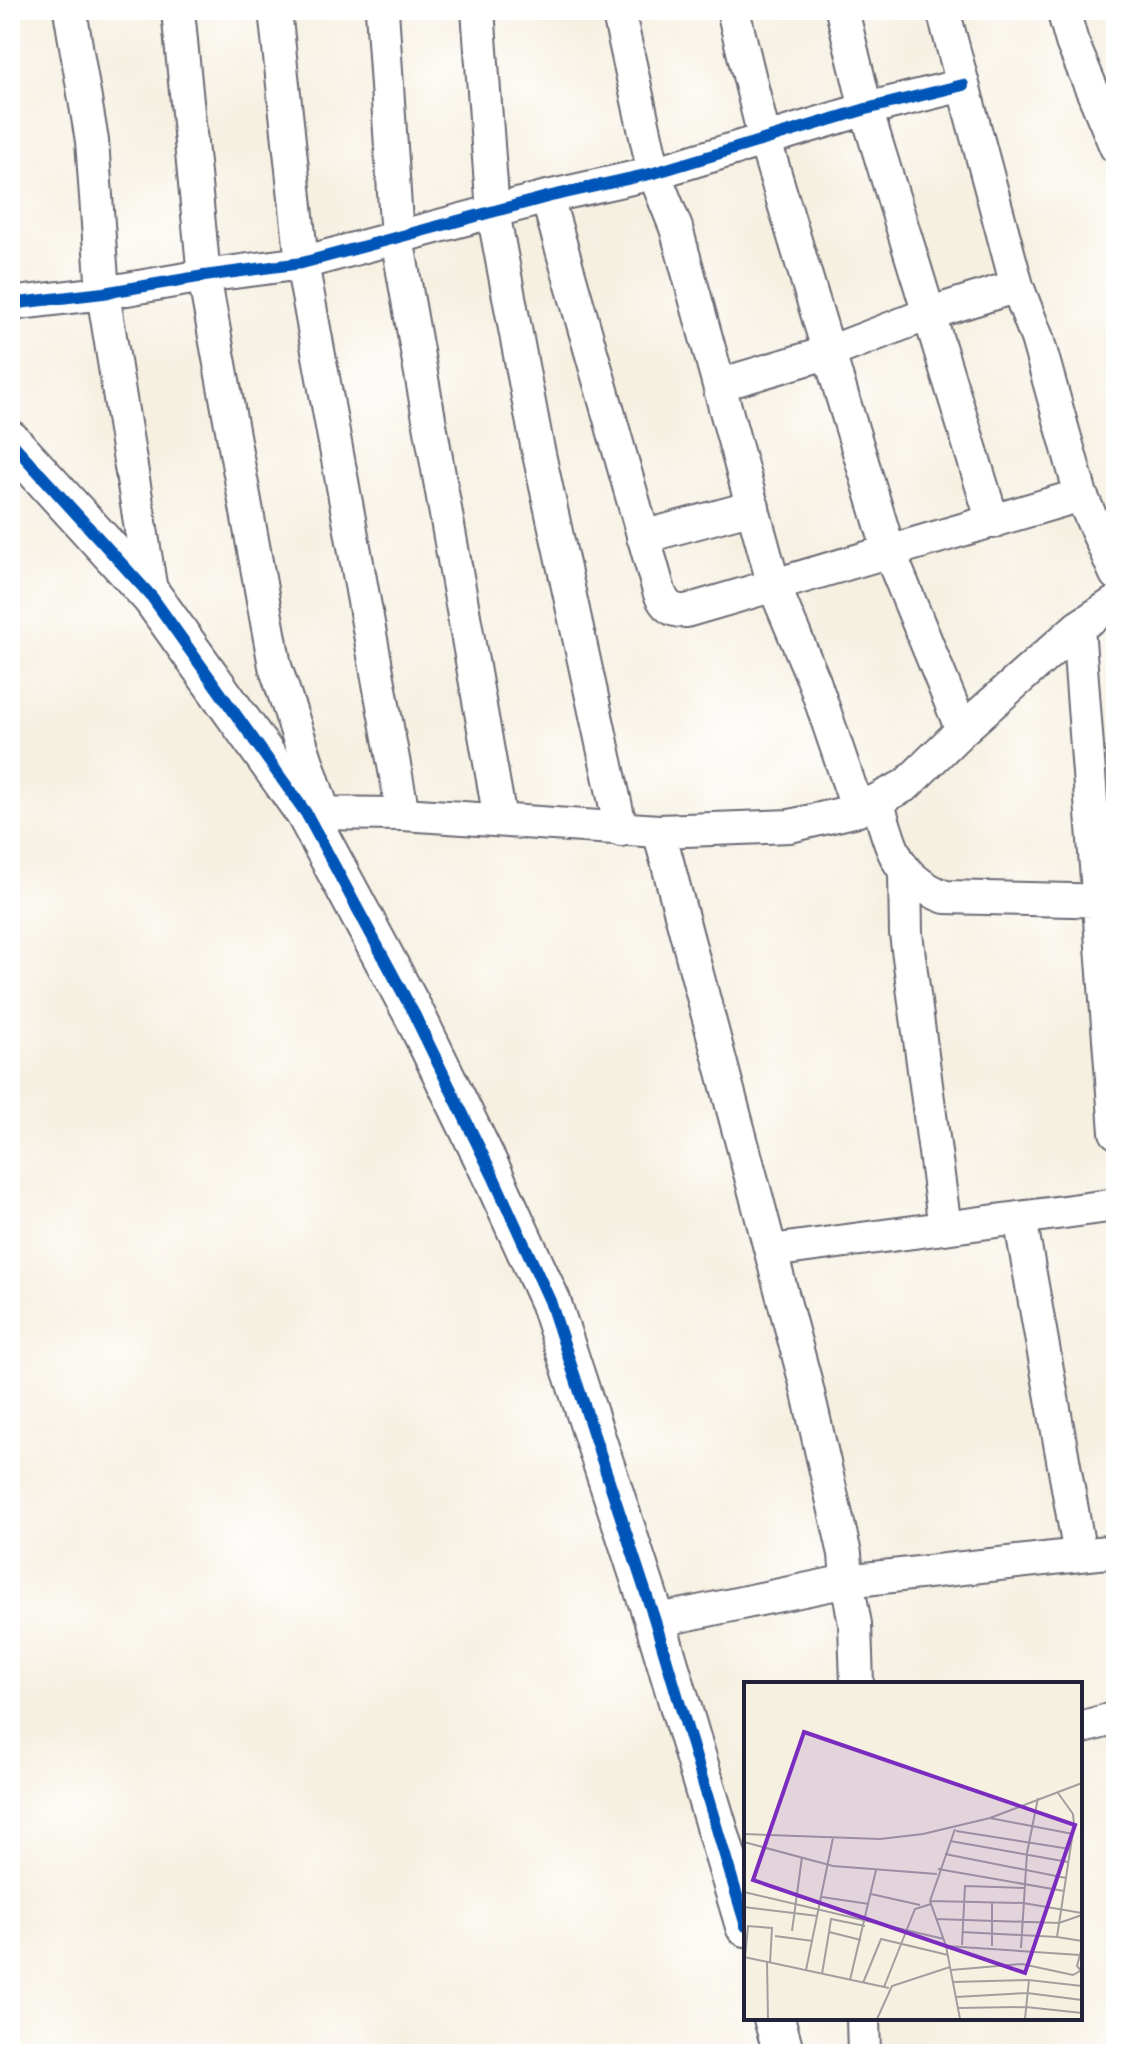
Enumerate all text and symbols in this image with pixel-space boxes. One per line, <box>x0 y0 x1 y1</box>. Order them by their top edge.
inset map <box>744 1682 1082 2020</box>

